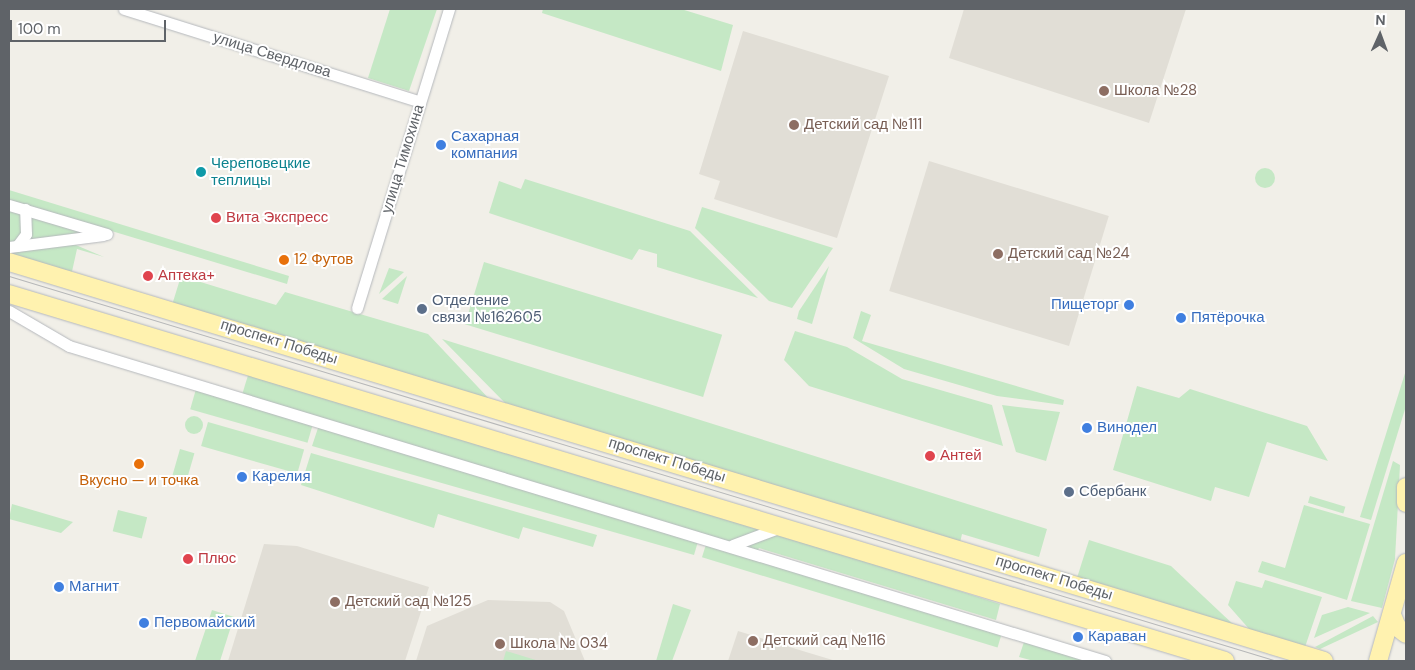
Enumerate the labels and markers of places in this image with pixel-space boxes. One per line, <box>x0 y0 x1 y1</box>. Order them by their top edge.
place label: Школа №28 <box>1114 82 1197 100</box>
marker: Школа №28 <box>1098 85 1110 97</box>
place label: Детский сад №111 <box>804 116 922 134</box>
marker: Детский сад №111 <box>788 119 800 131</box>
place label: Сахарная компания <box>451 127 519 162</box>
marker: Сахарная компания <box>435 139 447 151</box>
place label: Череповецкие теплицы <box>211 154 311 189</box>
marker: Череповецкие теплицы <box>195 166 207 178</box>
place label: Вита Экспресс <box>226 209 328 227</box>
marker: Вита Экспресс <box>210 212 222 224</box>
place label: Детский сад №24 <box>1008 245 1130 263</box>
marker: Детский сад №24 <box>992 248 1004 260</box>
place label: 12 Футов <box>294 251 353 269</box>
marker: 12 Футов <box>278 254 290 266</box>
place label: Аптека+ <box>158 267 215 285</box>
marker: Аптека+ <box>142 270 154 282</box>
place label: Отделение связи №162605 <box>432 291 542 326</box>
place label: Пищеторг <box>1051 296 1119 314</box>
marker: Пищеторг <box>1123 299 1135 311</box>
marker: Отделение связи №162605 <box>416 303 428 315</box>
place label: Пятёрочка <box>1191 309 1265 327</box>
marker: Пятёрочка <box>1175 312 1187 324</box>
place label: Винодел <box>1097 419 1157 437</box>
marker: Винодел <box>1081 422 1093 434</box>
place label: Антей <box>940 447 982 465</box>
marker: Антей <box>924 450 936 462</box>
marker: Вкусно — и точка <box>133 458 145 470</box>
place label: Карелия <box>252 468 311 486</box>
marker: Карелия <box>236 471 248 483</box>
place label: Вкусно — и точка <box>79 472 199 490</box>
place label: Сбербанк <box>1079 483 1146 501</box>
marker: Сбербанк <box>1063 486 1075 498</box>
place label: Плюс <box>198 550 236 568</box>
marker: Плюс <box>182 553 194 565</box>
place label: Магнит <box>69 578 119 596</box>
marker: Магнит <box>53 581 65 593</box>
place label: Детский сад №125 <box>345 593 472 611</box>
marker: Детский сад №125 <box>329 596 341 608</box>
place label: Первомайский <box>154 614 255 632</box>
marker: Первомайский <box>138 617 150 629</box>
place label: Караван <box>1088 628 1146 646</box>
marker: Караван <box>1072 631 1084 643</box>
place label: Детский сад №116 <box>763 632 886 650</box>
place label: Школа № 034 <box>510 635 608 653</box>
marker: Детский сад №116 <box>747 635 759 647</box>
marker: Школа № 034 <box>494 638 506 650</box>

